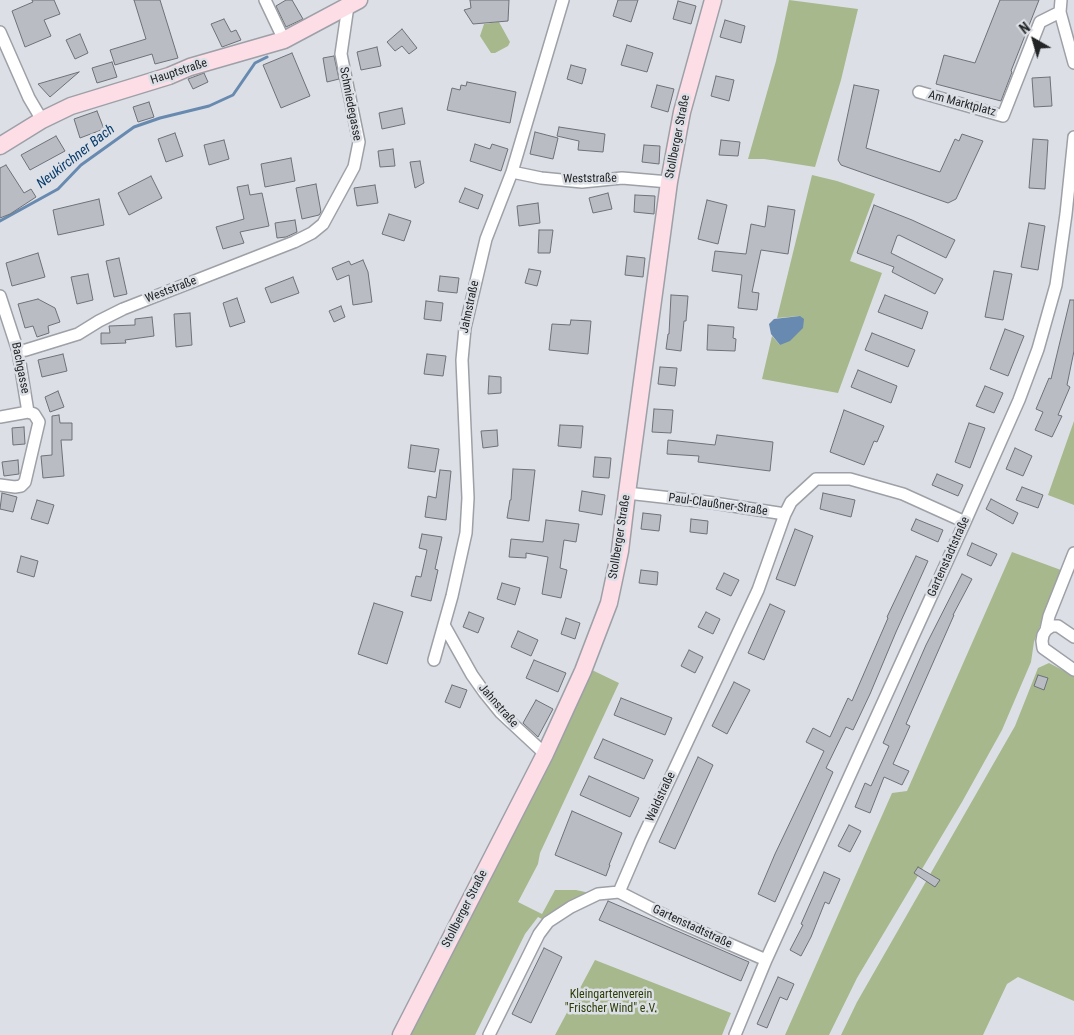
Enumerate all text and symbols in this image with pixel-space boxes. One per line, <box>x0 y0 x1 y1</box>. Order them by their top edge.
north arrow <box>1009 15 1059 65</box>
text: N <box>1016 19 1033 37</box>
street label: Hauptstraße <box>149 56 209 88</box>
street label: Schmiedegasse <box>336 66 364 142</box>
street label: Am Marktplatz <box>927 88 997 120</box>
street label: Stollberger Straße <box>663 94 693 180</box>
water label: Neukirchner Bach <box>34 121 118 193</box>
street label: Weststraße <box>563 171 617 187</box>
street label: Weststraße <box>143 274 199 306</box>
street label: Jahnstraße <box>457 279 483 335</box>
street label: Bachgasse <box>8 341 32 395</box>
street label: Paul-Claußner-Straße <box>667 491 769 519</box>
street label: Stollberger Straße <box>606 494 634 580</box>
street label: Gartenstadtstraße <box>925 515 973 599</box>
street label: Jahnstraße <box>475 681 521 731</box>
street label: Waldstraße <box>643 770 679 824</box>
street label: Stollberger Straße <box>439 868 491 950</box>
street label: Gartenstadtstraße <box>650 902 734 952</box>
park label: Kleingartenverein "Frischer Wind" e.V. <box>565 988 657 1016</box>

